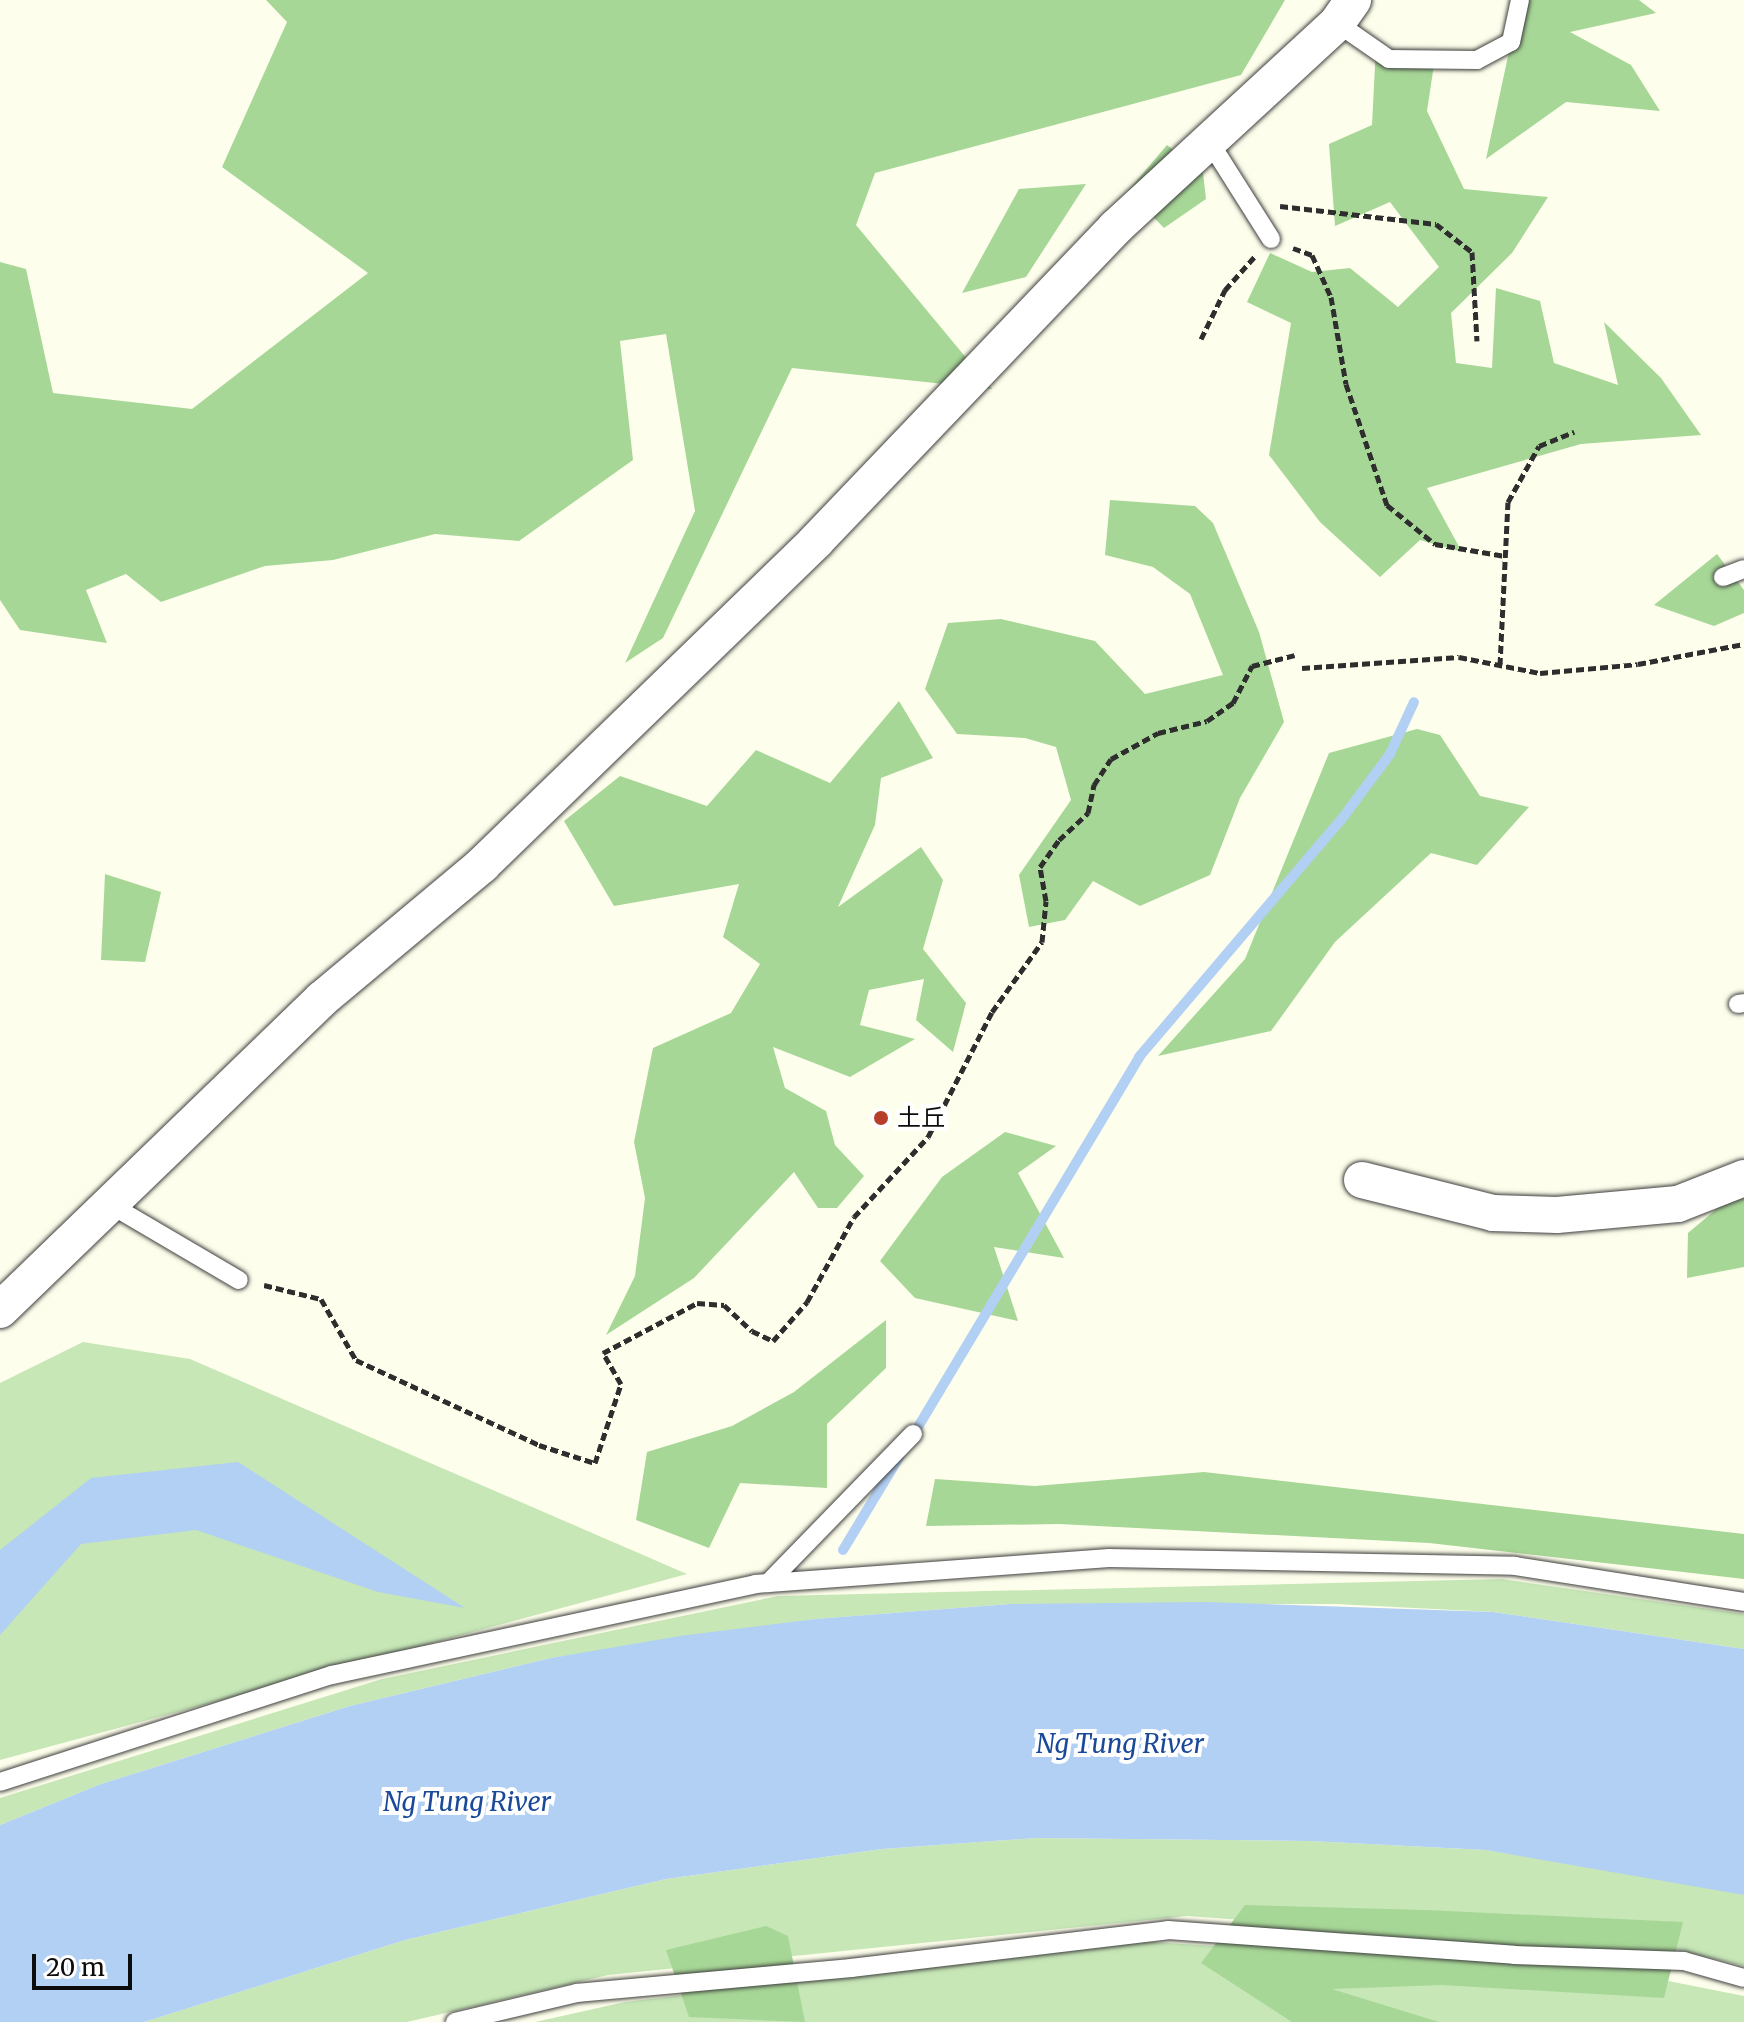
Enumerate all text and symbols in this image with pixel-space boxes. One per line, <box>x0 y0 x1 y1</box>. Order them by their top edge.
place label: 土丘 <box>897 1104 945 1132</box>
marker: 土丘 <box>872 1109 890 1127</box>
water label: Ng Tung River <box>1036 1728 1204 1760</box>
water label: Ng Tung River <box>383 1786 551 1818</box>
scale bar <box>36 1938 136 1988</box>
text: 20 m <box>46 1952 105 1983</box>

